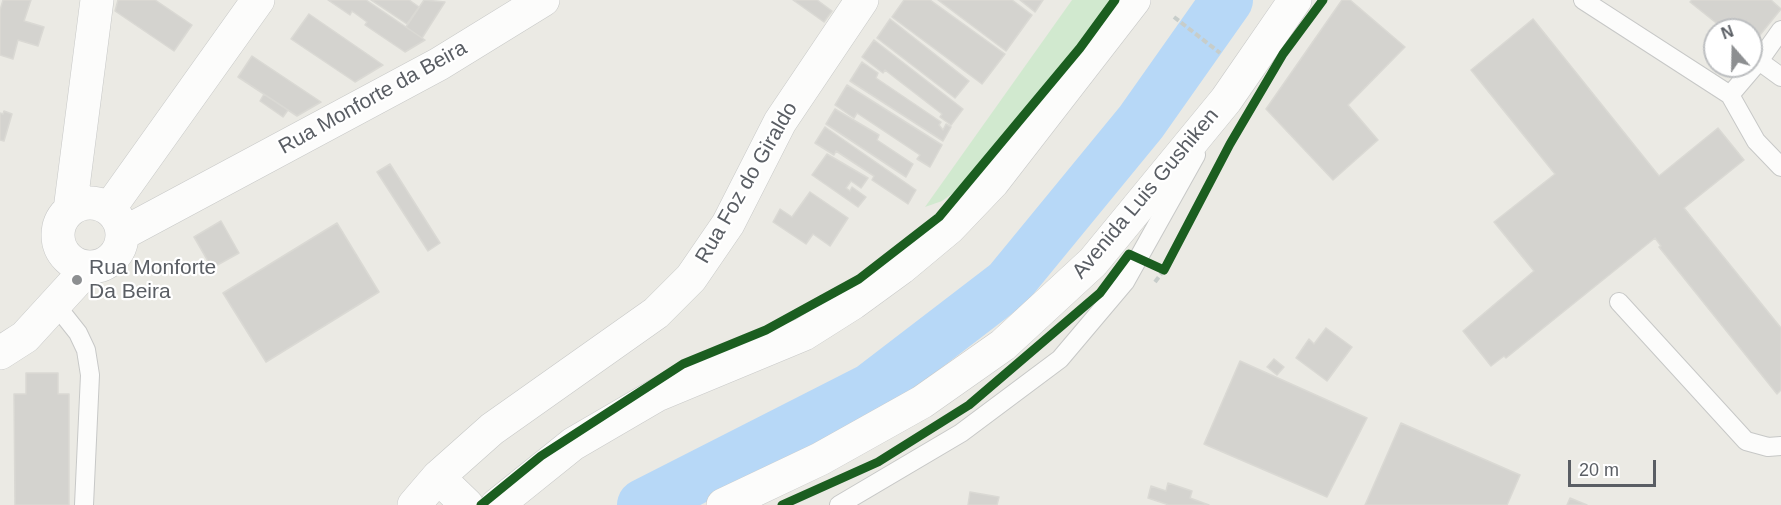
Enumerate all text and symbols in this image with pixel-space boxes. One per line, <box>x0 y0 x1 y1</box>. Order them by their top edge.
north arrow <box>1703 18 1763 78</box>
text: N <box>1719 23 1736 42</box>
street label: Rua Monforte da Beira <box>274 36 472 160</box>
street label: Rua Foz do Giraldo <box>691 98 803 268</box>
street label: Avenida Luis Gushiken <box>1067 104 1225 284</box>
place label: Rua Monforte Da Beira <box>89 255 216 305</box>
marker: Rua Monforte Da Beira <box>70 273 84 287</box>
scale bar <box>1571 448 1660 486</box>
text: 20 m <box>1579 460 1619 480</box>

